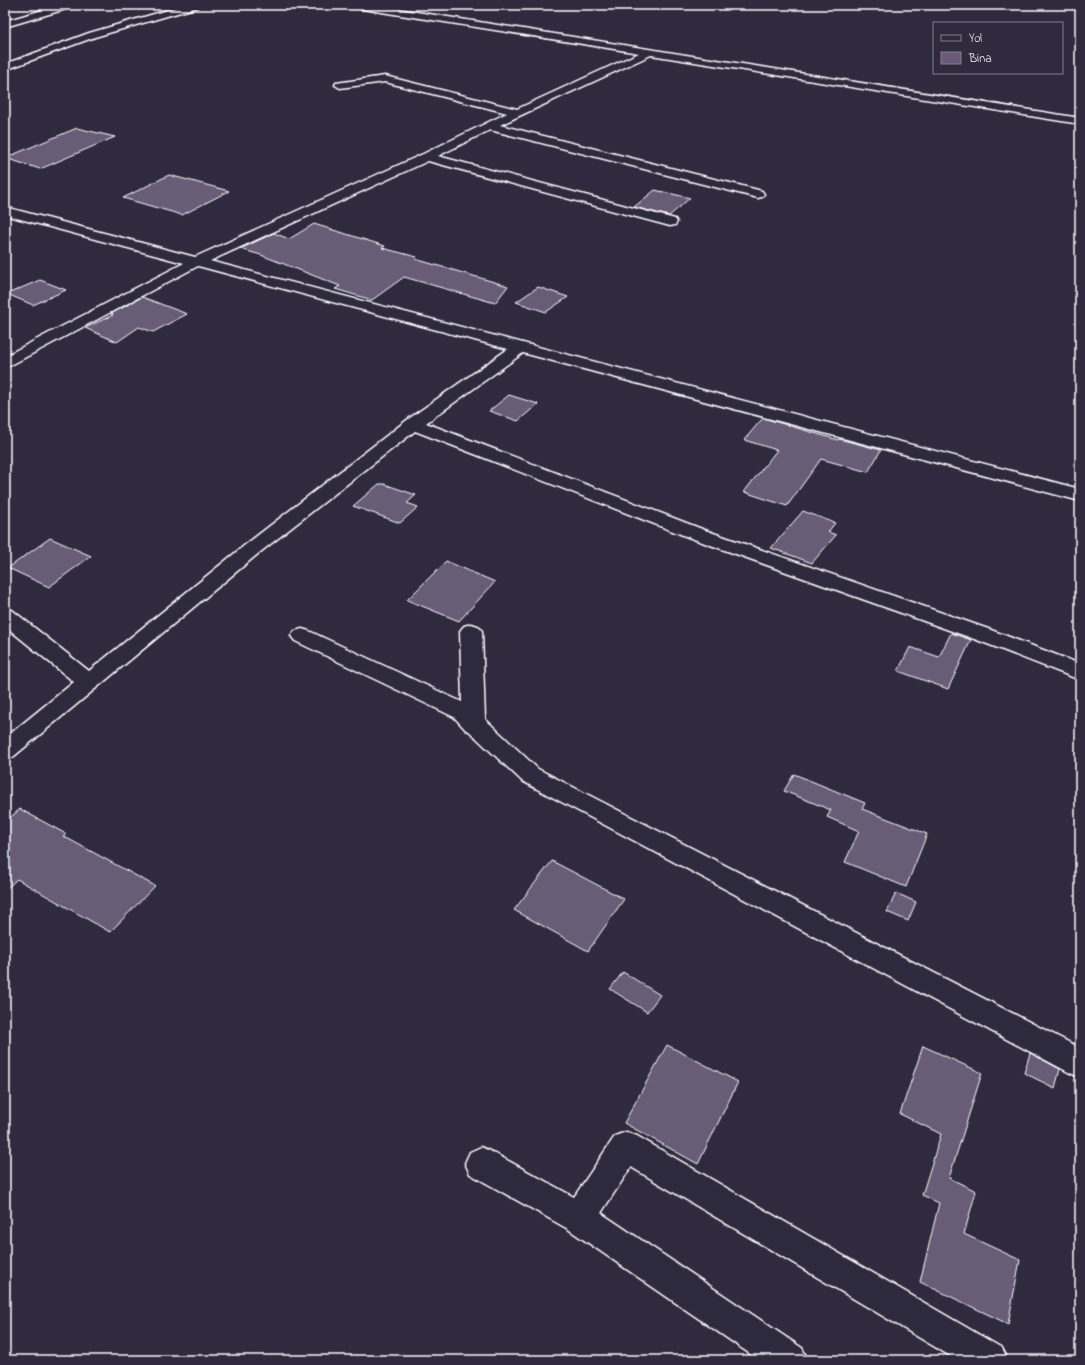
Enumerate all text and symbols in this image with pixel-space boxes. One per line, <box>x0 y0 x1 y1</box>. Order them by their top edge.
legend <box>933 22 1063 74</box>
text: Yol <box>969 30 982 48</box>
text: Bina <box>968 50 992 68</box>

